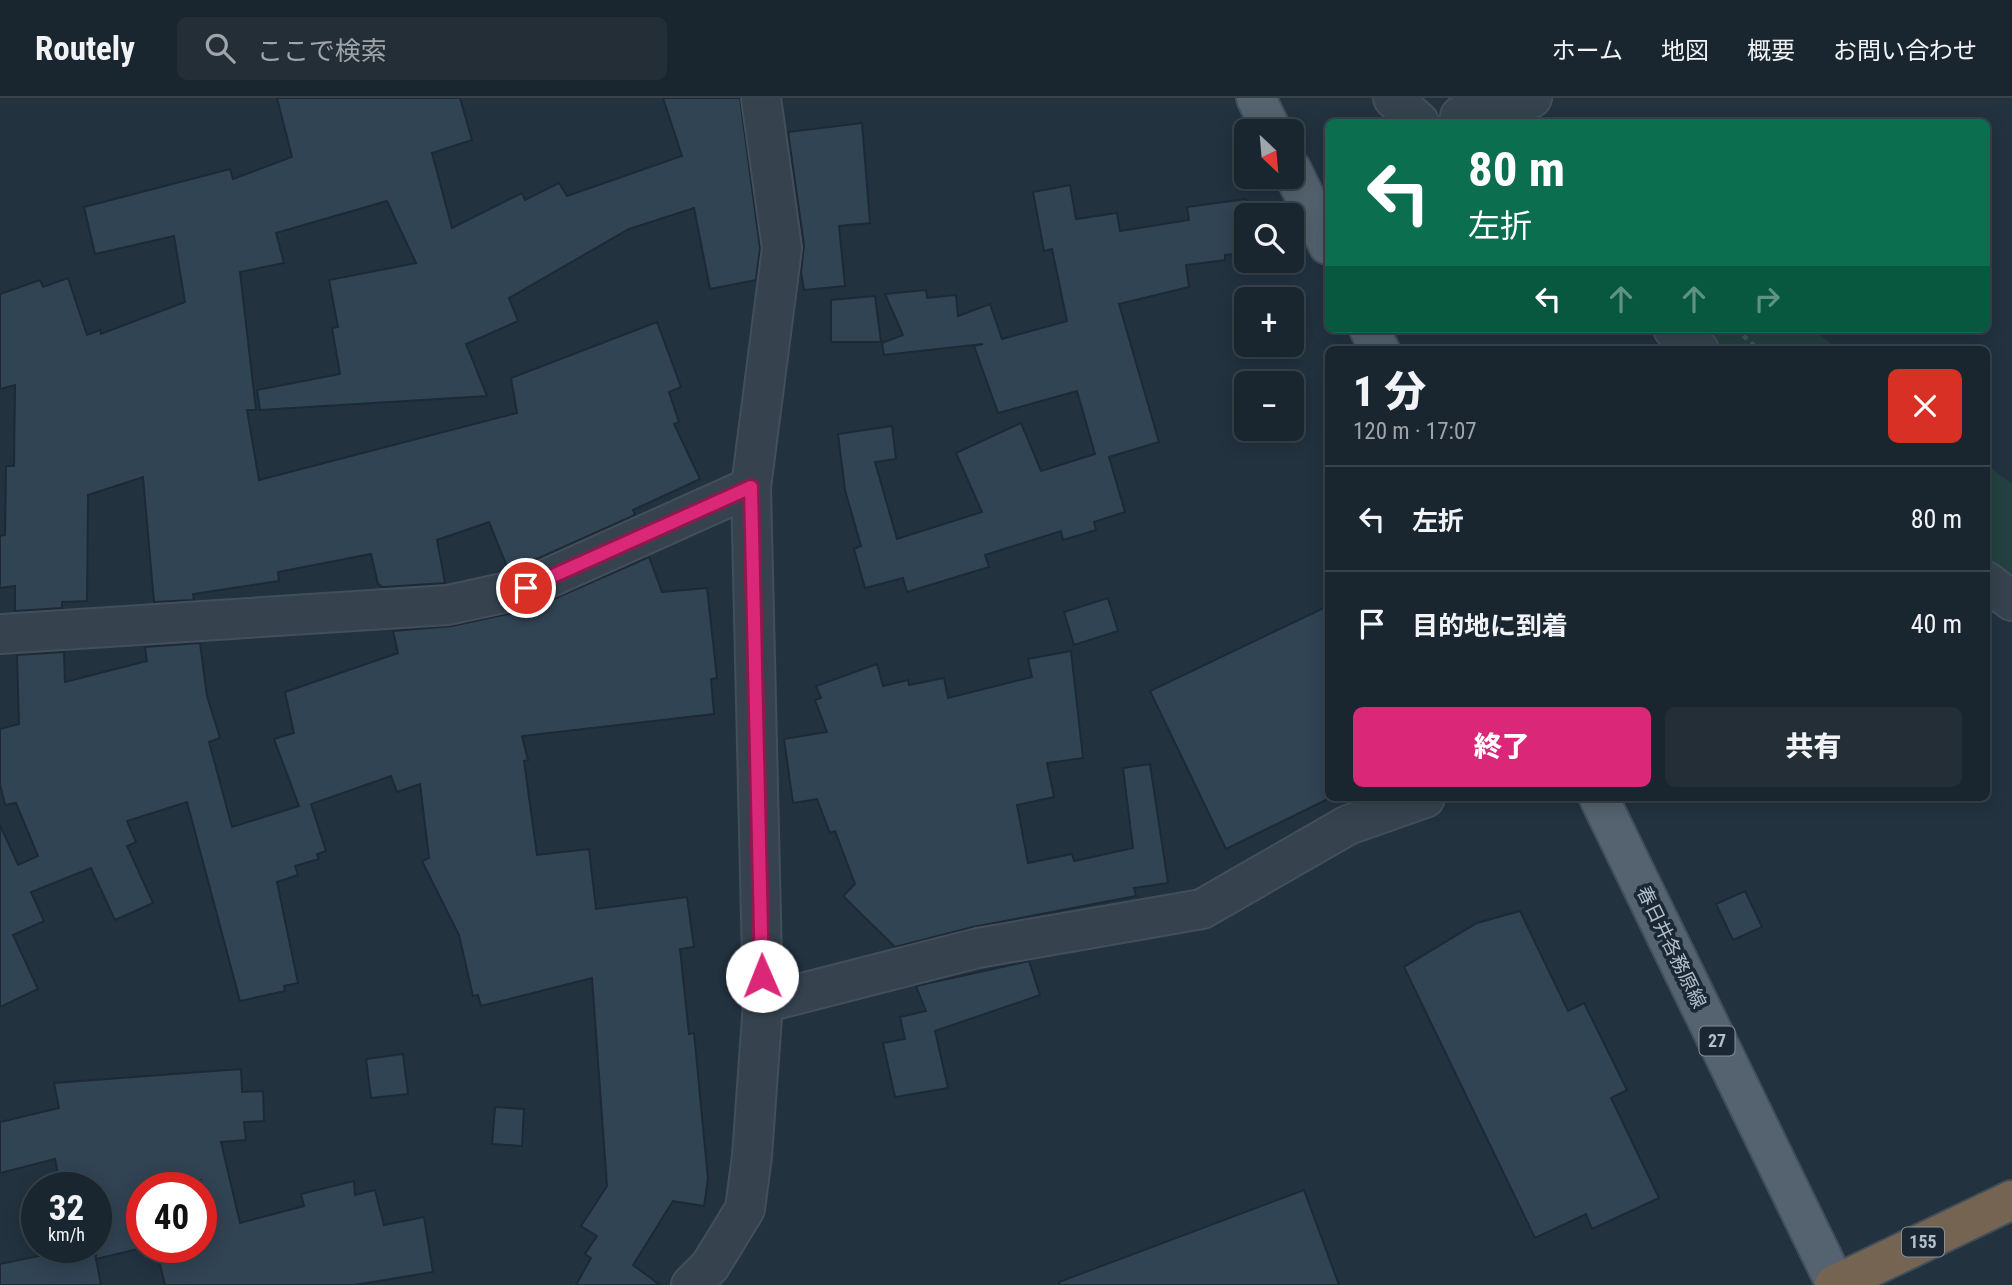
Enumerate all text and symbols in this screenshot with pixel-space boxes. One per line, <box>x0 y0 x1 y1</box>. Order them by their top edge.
search box <box>177 17 667 80</box>
text: Routely <box>35 29 135 68</box>
icon: search <box>201 29 239 67</box>
text: ここで検索 <box>257 36 387 66</box>
text: ホーム <box>1552 37 1623 65</box>
text: 地図 <box>1661 37 1709 65</box>
text: 概要 <box>1747 37 1795 65</box>
text: お問い合わせ <box>1833 37 1977 65</box>
north arrow <box>1234 119 1304 189</box>
map controls <box>1234 119 1304 441</box>
text: 80 m <box>1468 141 1565 198</box>
icon: left <box>1353 147 1444 238</box>
button: search <box>1234 203 1304 273</box>
text: 左折 <box>1468 207 1532 245</box>
icon: left <box>1529 280 1567 318</box>
icon: ahead <box>1602 280 1640 318</box>
icon: ahead <box>1675 280 1713 318</box>
icon: right <box>1748 280 1786 318</box>
button: + <box>1234 287 1304 357</box>
text: 1 分 <box>1353 367 1426 416</box>
button: close <box>1888 369 1962 443</box>
button: − <box>1234 371 1304 441</box>
text: 120 m · 17:07 <box>1353 418 1477 445</box>
icon: left <box>1353 500 1391 538</box>
text: 80 m <box>1911 504 1962 534</box>
text: 左折 <box>1412 506 1464 536</box>
pin <box>496 558 556 618</box>
icon: arrive <box>507 569 545 607</box>
icon: arrive <box>1353 605 1391 643</box>
text: 40 m <box>1911 609 1962 639</box>
text: 目的地に到着 <box>1412 611 1568 641</box>
button: 終了 <box>1353 707 1651 787</box>
button: 共有 <box>1665 707 1962 787</box>
street label: 春日井各務原線 <box>1632 882 1711 1012</box>
position arrow <box>725 939 799 1013</box>
road number: 27 <box>1700 1026 1734 1056</box>
speed limit sign: 40 <box>126 1172 217 1263</box>
text: 32 <box>49 1188 84 1229</box>
text: km/h <box>48 1224 85 1245</box>
road number: 155 <box>1902 1227 1944 1256</box>

